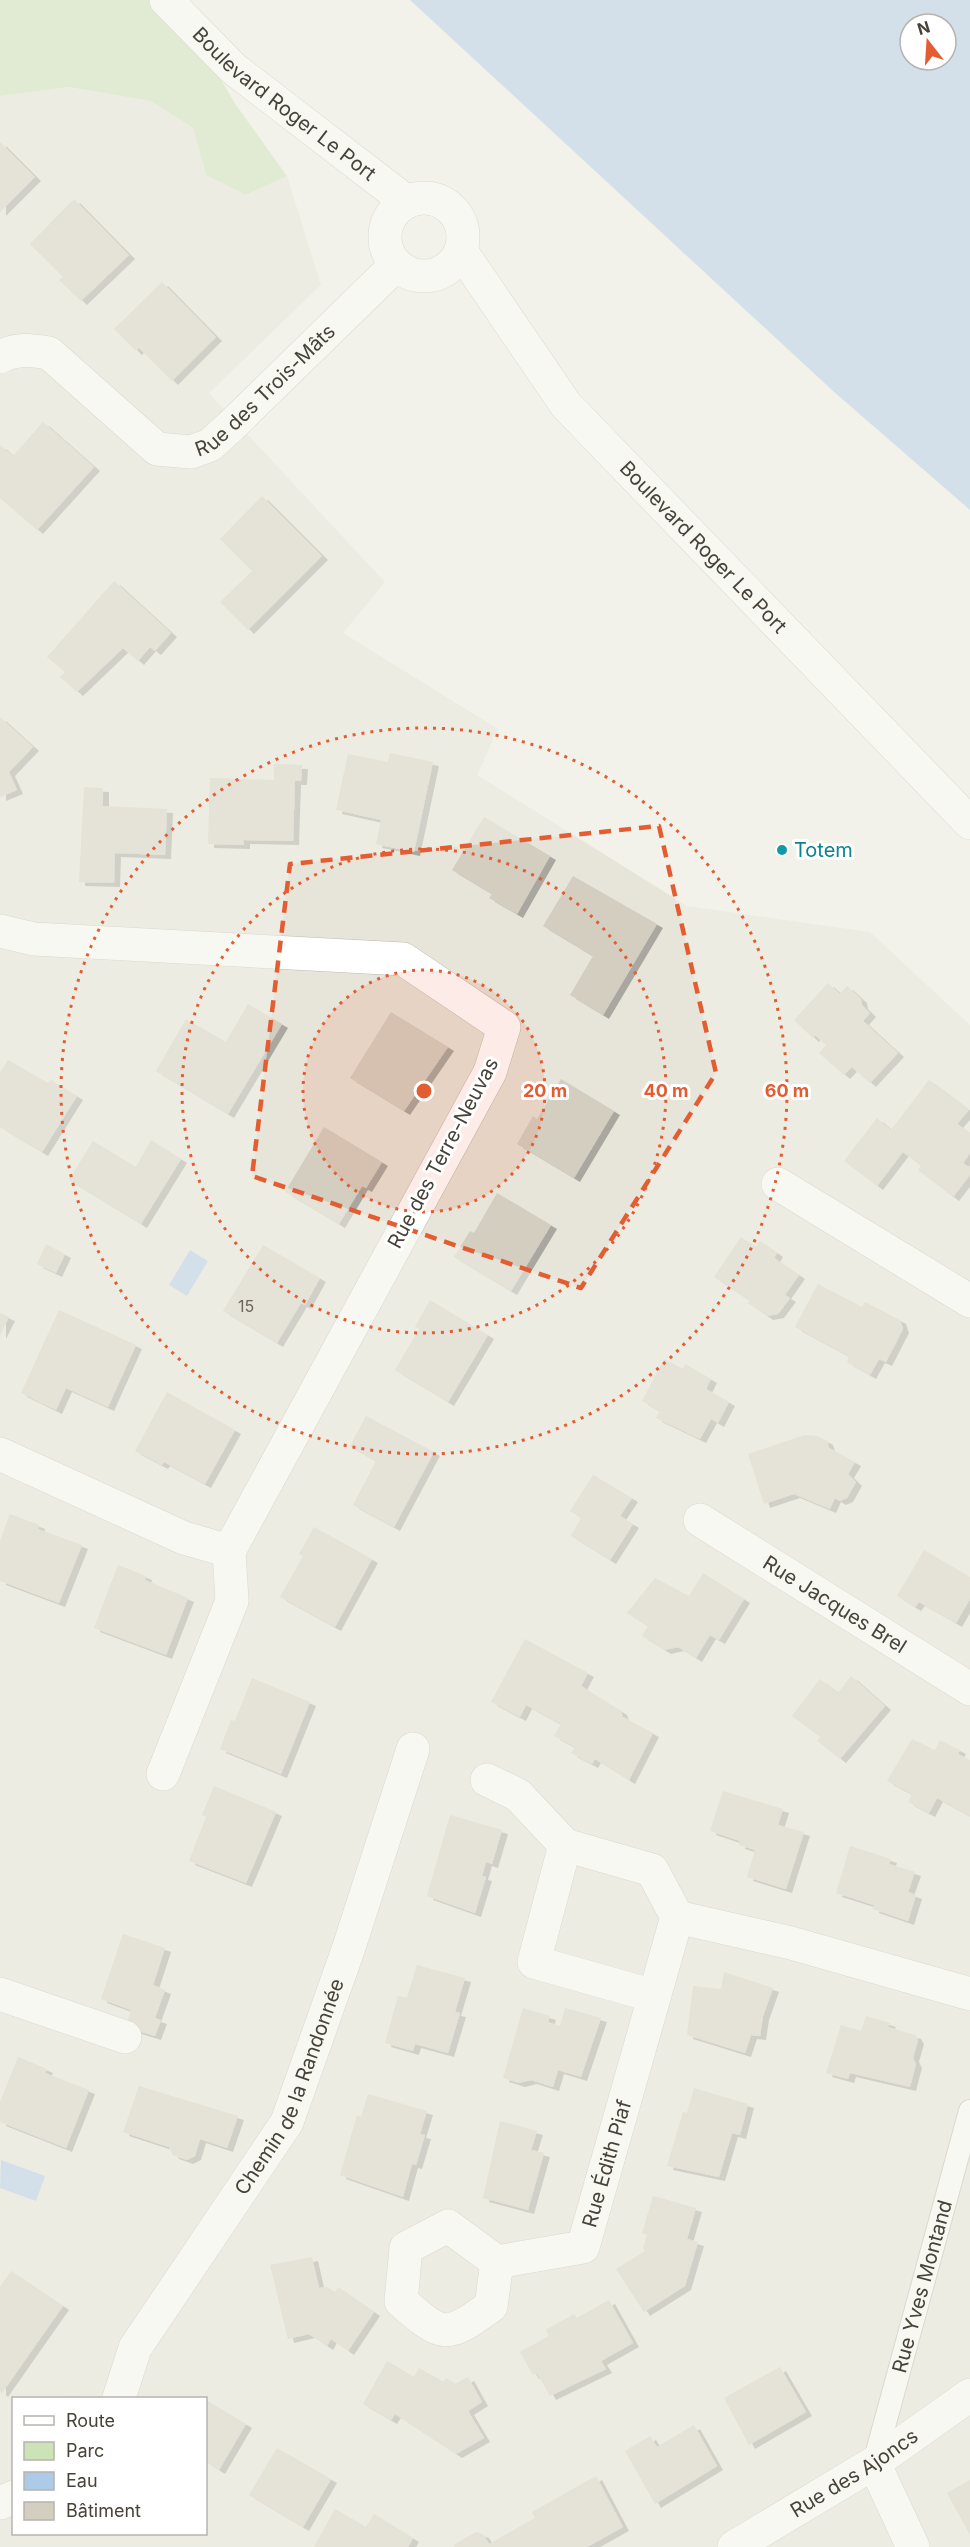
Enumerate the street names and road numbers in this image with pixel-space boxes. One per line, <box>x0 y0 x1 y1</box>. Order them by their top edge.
street label: Boulevard Roger Le Port <box>188 22 381 186</box>
street label: Rue des Trois-Mâts <box>192 319 340 461</box>
street label: Boulevard Roger Le Port <box>615 456 792 638</box>
street label: Rue des Terre-Neuvas <box>383 1054 503 1252</box>
street label: Rue Jacques Brel <box>759 1550 911 1658</box>
street label: Chemin de la Randonnée <box>230 1975 349 2199</box>
street label: Rue Édith Piaf <box>577 2097 636 2230</box>
street label: Rue Yves Montand <box>887 2197 957 2376</box>
street label: Rue des Ajoncs <box>786 2424 923 2522</box>

